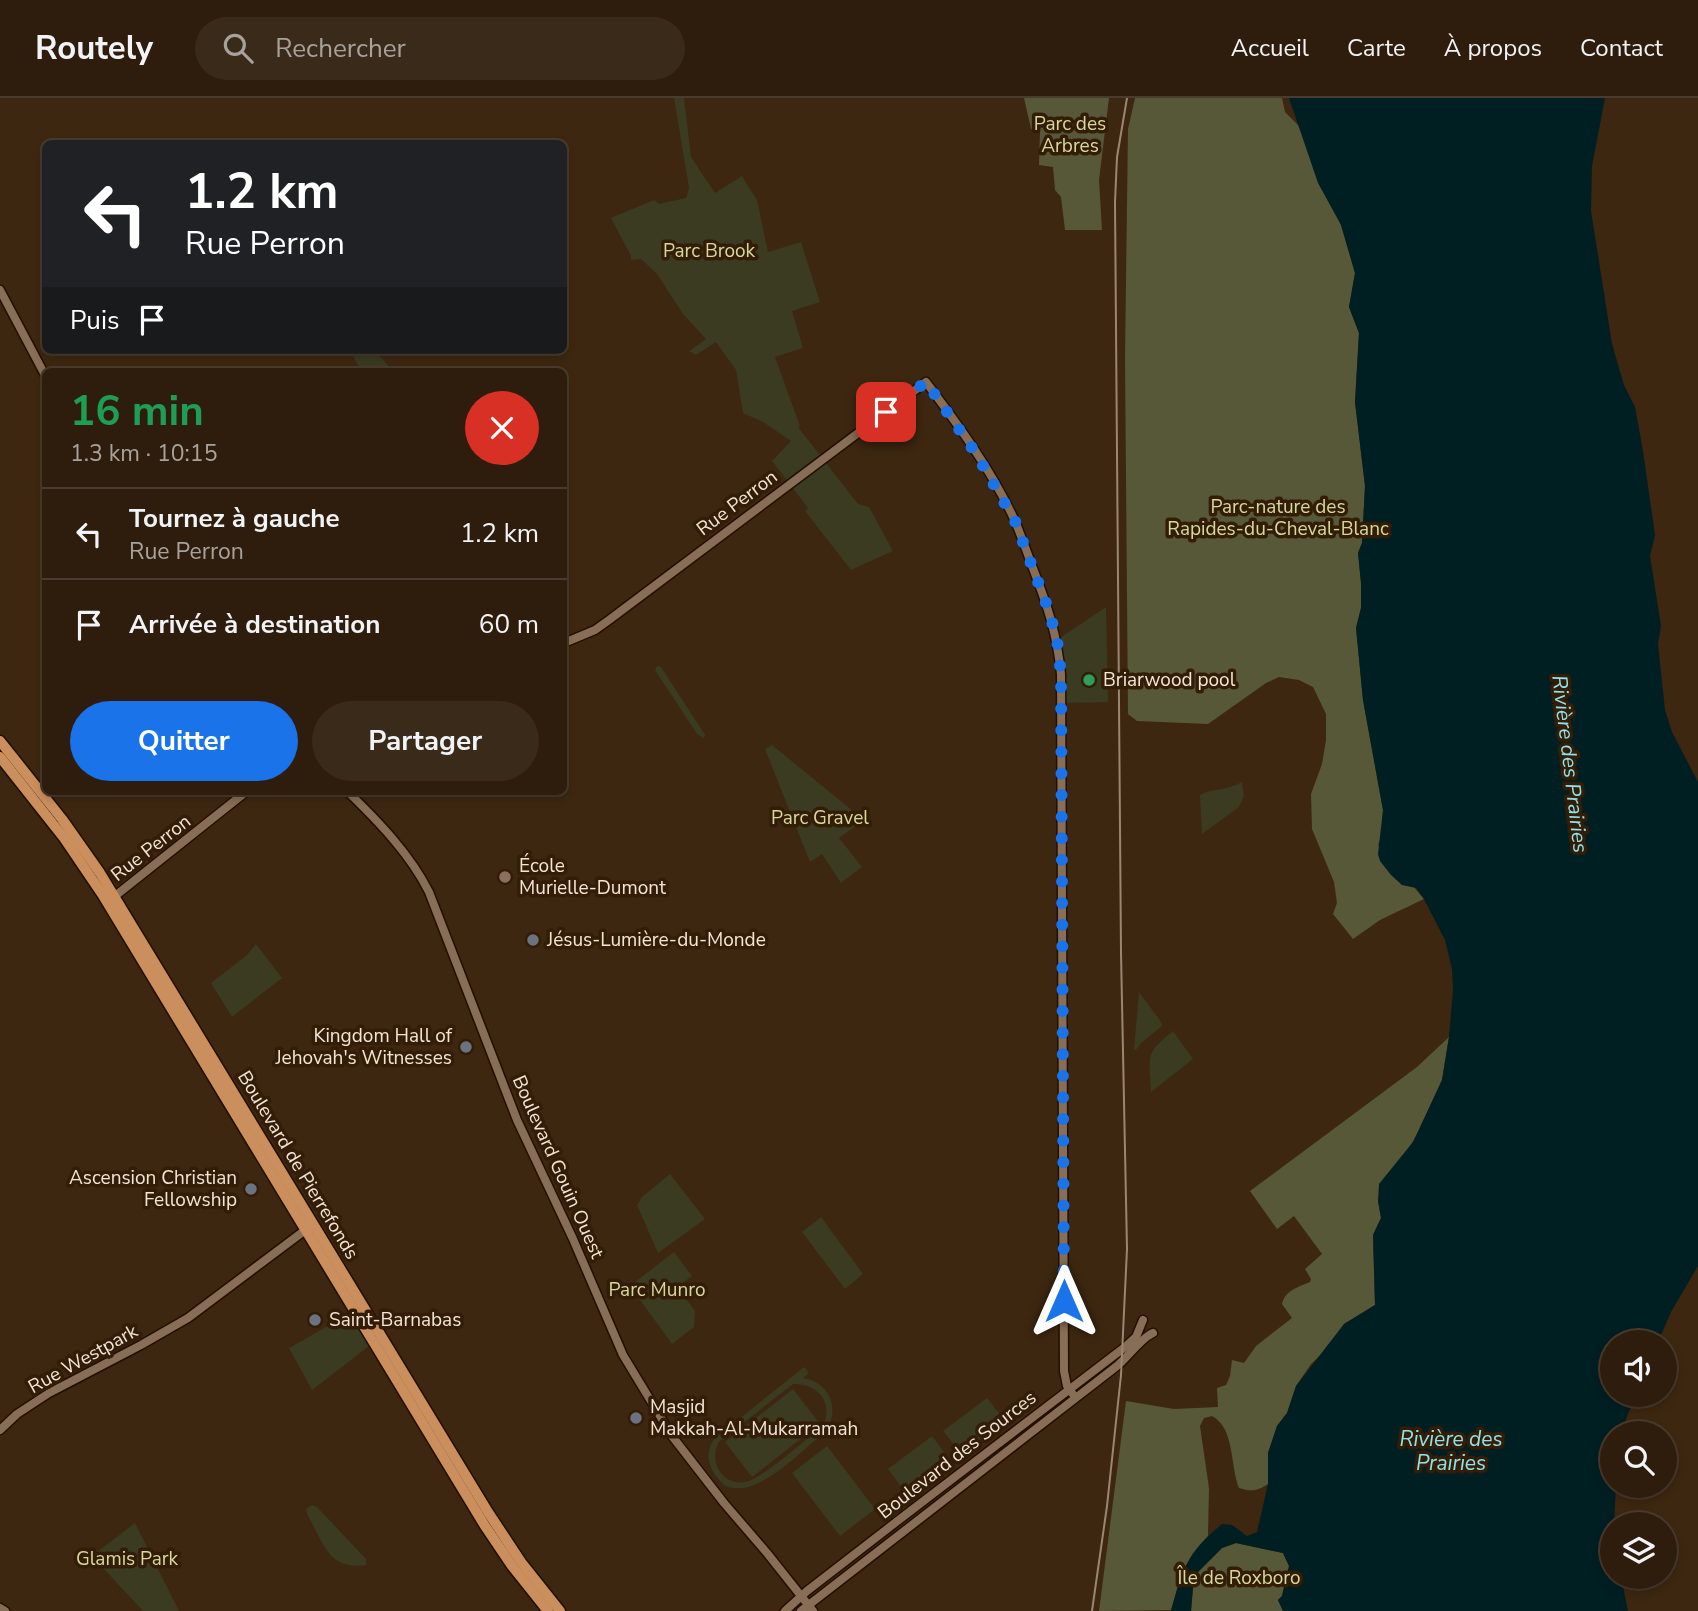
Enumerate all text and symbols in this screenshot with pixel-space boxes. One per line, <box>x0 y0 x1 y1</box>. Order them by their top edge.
search box <box>195 17 685 80</box>
text: Routely <box>35 26 153 71</box>
icon: search <box>219 29 257 67</box>
text: Rechercher <box>275 31 406 66</box>
text: Accueil <box>1231 32 1309 64</box>
text: Carte <box>1347 32 1406 64</box>
text: À propos <box>1444 32 1542 64</box>
text: Contact <box>1580 32 1663 64</box>
park label: Parc des Arbres <box>1034 111 1106 159</box>
text: 1.2 km <box>185 158 338 225</box>
icon: left <box>70 168 161 259</box>
text: Rue Perron <box>185 222 345 265</box>
park label: Parc Brook <box>663 238 756 264</box>
icon: arrive <box>133 301 171 339</box>
text: Puis <box>70 303 119 338</box>
pin <box>856 382 916 442</box>
text: 16 min <box>70 383 204 440</box>
button: close <box>465 391 539 465</box>
icon: arrive <box>867 393 905 431</box>
text: 1.3 km · 10:15 <box>70 438 217 469</box>
street label: Rue Perron <box>691 464 783 542</box>
park label: Parc-nature des Rapides-du-Cheval-Blanc <box>1167 494 1389 542</box>
text: Tournez à gauche <box>129 501 340 536</box>
icon: left <box>70 515 108 553</box>
text: 1.2 km <box>460 516 539 551</box>
text: Rue Perron <box>129 536 244 567</box>
icon: arrive <box>70 606 108 644</box>
text: Arrivée à destination <box>129 607 380 642</box>
text: 60 m <box>479 607 539 642</box>
place label: Briarwood pool <box>1103 667 1236 693</box>
marker: Briarwood pool <box>1081 672 1097 688</box>
water label: Rivière des Prairies <box>1545 674 1595 854</box>
button: Quitter <box>70 701 298 781</box>
button: Partager <box>312 701 539 781</box>
park label: Parc Gravel <box>771 805 869 831</box>
street label: Rue Perron <box>106 809 196 887</box>
place label: École Murielle-Dumont <box>519 853 666 901</box>
marker: École Murielle-Dumont <box>497 869 513 885</box>
place label: Jésus-Lumière-du-Monde <box>546 927 766 953</box>
marker: Jésus-Lumière-du-Monde <box>525 932 541 948</box>
place label: Kingdom Hall of Jehovah's Witnesses <box>274 1023 453 1071</box>
marker: Kingdom Hall of Jehovah's Witnesses <box>458 1039 474 1055</box>
street label: Boulevard de Pierrefonds <box>231 1066 365 1264</box>
street label: Boulevard Gouin Ouest <box>506 1071 610 1263</box>
place label: Ascension Christian Fellowship <box>69 1165 237 1213</box>
marker: Ascension Christian Fellowship <box>243 1181 259 1197</box>
position arrow <box>1027 1264 1101 1338</box>
park label: Parc Munro <box>609 1277 705 1303</box>
place label: Saint-Barnabas <box>329 1307 461 1333</box>
marker: Saint-Barnabas <box>307 1312 323 1328</box>
street label: Rue Westpark <box>24 1318 143 1400</box>
map controls <box>1600 1330 1677 1589</box>
button: sound <box>1600 1330 1677 1407</box>
street label: Boulevard des Sources <box>872 1385 1042 1525</box>
place label: Masjid Makkah-Al-Mukarramah <box>650 1394 858 1442</box>
marker: Masjid Makkah-Al-Mukarramah <box>628 1410 644 1426</box>
button: search <box>1600 1421 1677 1498</box>
water label: Rivière des Prairies <box>1399 1425 1503 1477</box>
button: layers <box>1600 1512 1677 1589</box>
park label: Glamis Park <box>76 1546 179 1572</box>
park label: Île de Roxboro <box>1176 1565 1301 1591</box>

